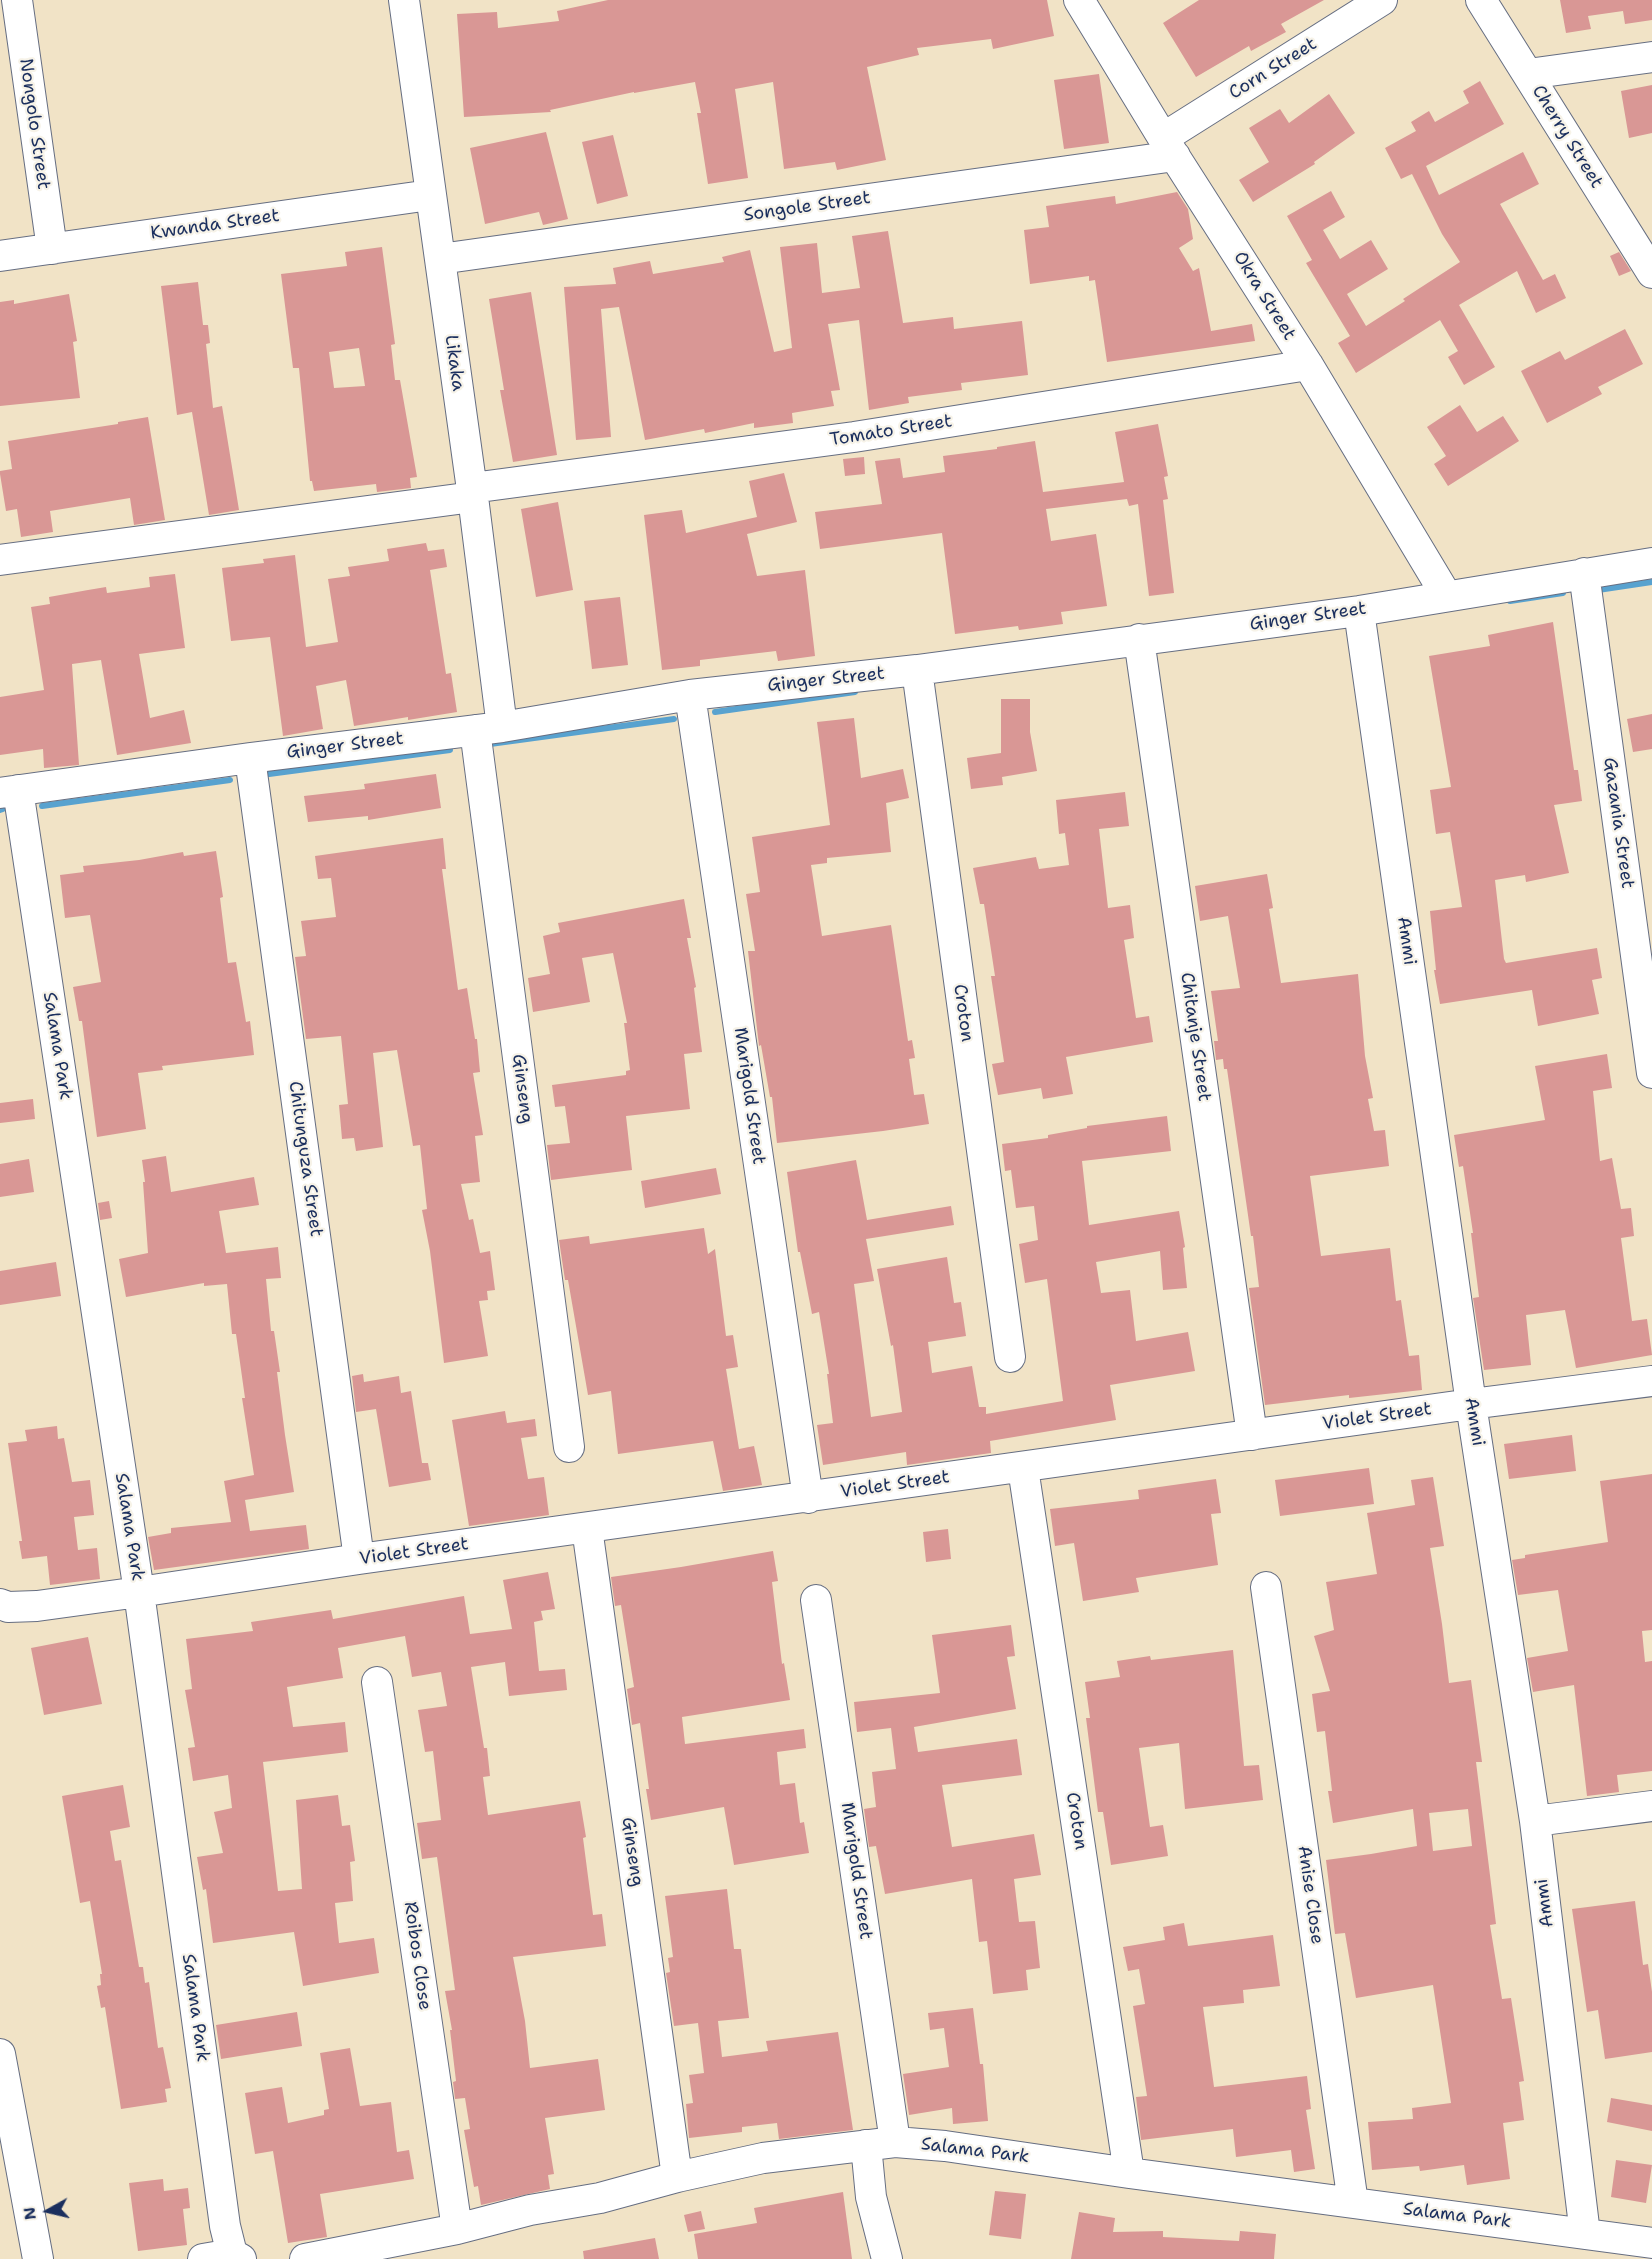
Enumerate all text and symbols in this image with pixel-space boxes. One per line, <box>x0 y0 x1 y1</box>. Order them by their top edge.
street label: Corn Street <box>1225 34 1321 104</box>
street label: Nongolo Street <box>14 57 54 191</box>
street label: Cherry Street <box>1527 82 1607 192</box>
street label: Songole Street <box>742 187 872 227</box>
street label: Kwanda Street <box>149 205 281 245</box>
street label: Okra Street <box>1228 248 1300 344</box>
street label: Likaka <box>439 334 469 392</box>
street label: Tomato Street <box>828 411 954 451</box>
street label: Ginger Street <box>1248 598 1368 636</box>
street label: Ginger Street <box>766 663 886 697</box>
street label: Ginger Street <box>285 728 405 764</box>
street label: Gazania Street <box>1598 756 1638 890</box>
street label: Ammi <box>1392 915 1420 967</box>
street label: Chitanje Street <box>1175 971 1215 1103</box>
street label: Croton <box>948 983 978 1043</box>
street label: Salama Park <box>38 991 76 1101</box>
street label: Marigold Street <box>729 1026 769 1166</box>
street label: Ginseng <box>507 1053 537 1125</box>
street label: Chitunguza Street <box>283 1080 327 1238</box>
street label: Ammi <box>1460 1396 1488 1448</box>
street label: Violet Street <box>1321 1399 1433 1435</box>
street label: Violet Street <box>839 1467 951 1503</box>
street label: Salama Park <box>110 1472 148 1582</box>
street label: Violet Street <box>358 1534 470 1570</box>
street label: Croton <box>1061 1791 1091 1851</box>
street label: Marigold Street <box>836 1801 876 1941</box>
street label: Ginseng <box>616 1816 648 1888</box>
street label: Anise Close <box>1292 1844 1328 1946</box>
street label: Ammi <box>1531 1877 1559 1929</box>
street label: Roibos Close <box>399 1900 435 2012</box>
street label: Salama Park <box>177 1953 213 2063</box>
street label: Salama Park <box>920 2134 1030 2168</box>
north arrow <box>18 2181 78 2241</box>
street label: Salama Park <box>1402 2199 1512 2233</box>
text: N <box>18 2206 41 2221</box>

